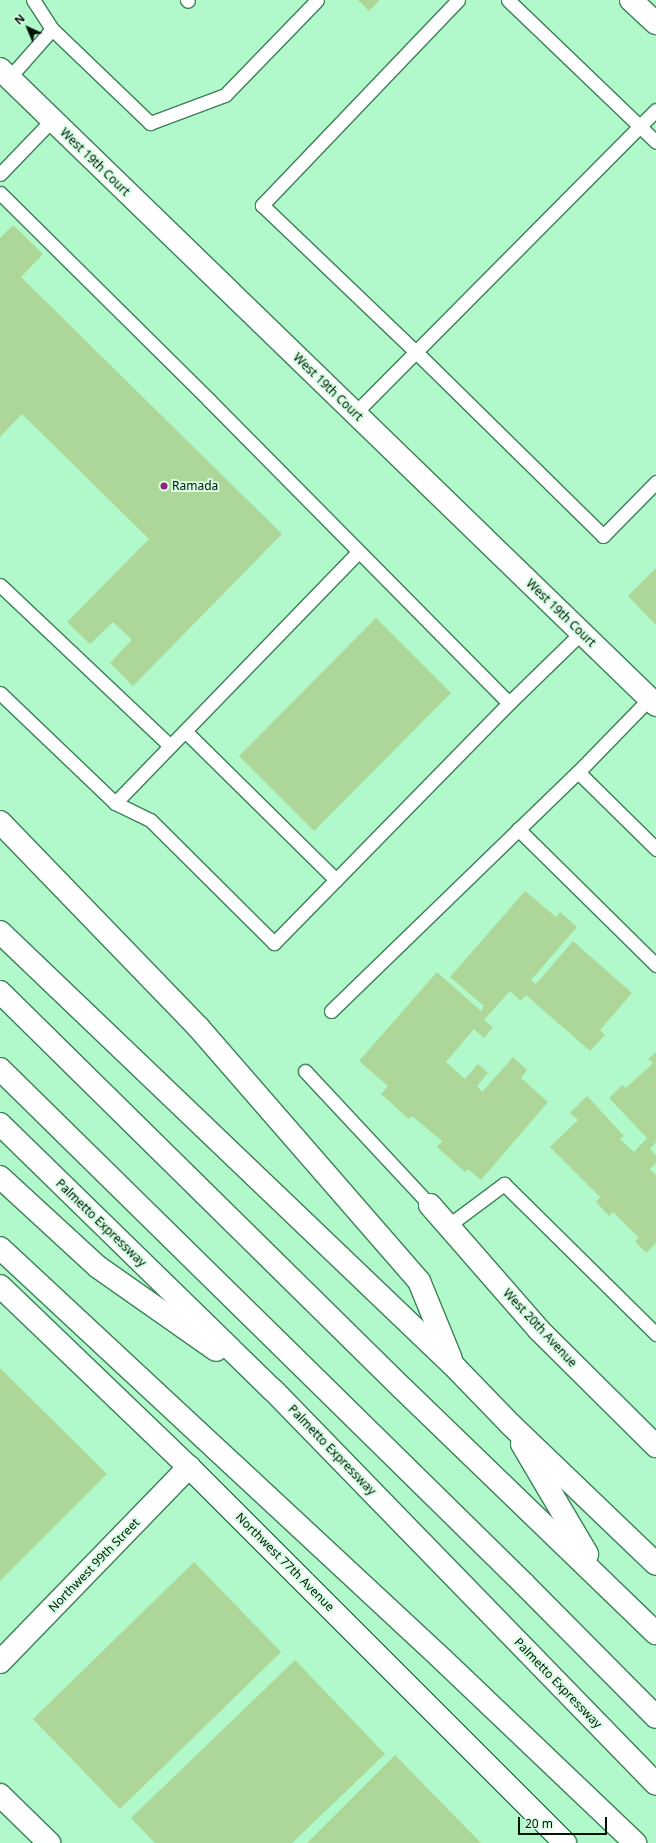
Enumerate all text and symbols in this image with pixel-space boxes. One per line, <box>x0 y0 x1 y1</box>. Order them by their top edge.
north arrow <box>8 8 48 48</box>
text: N <box>11 11 28 28</box>
street label: West 19th Court <box>57 125 133 199</box>
street label: West 19th Court <box>290 350 366 424</box>
place label: Ramada <box>172 479 218 493</box>
marker: Ramada <box>159 481 169 491</box>
street label: West 19th Court <box>523 576 599 650</box>
street label: Palmetto Expressway <box>53 1176 149 1270</box>
street label: West 20th Avenue <box>500 1286 580 1370</box>
street label: Palmetto Expressway <box>285 1402 379 1498</box>
street label: Northwest 77th Avenue <box>233 1510 337 1614</box>
street label: Northwest 99th Street <box>46 1515 142 1615</box>
street label: Palmetto Expressway <box>511 1635 605 1731</box>
scale bar <box>520 1809 609 1835</box>
text: 20 m <box>525 1815 553 1832</box>

